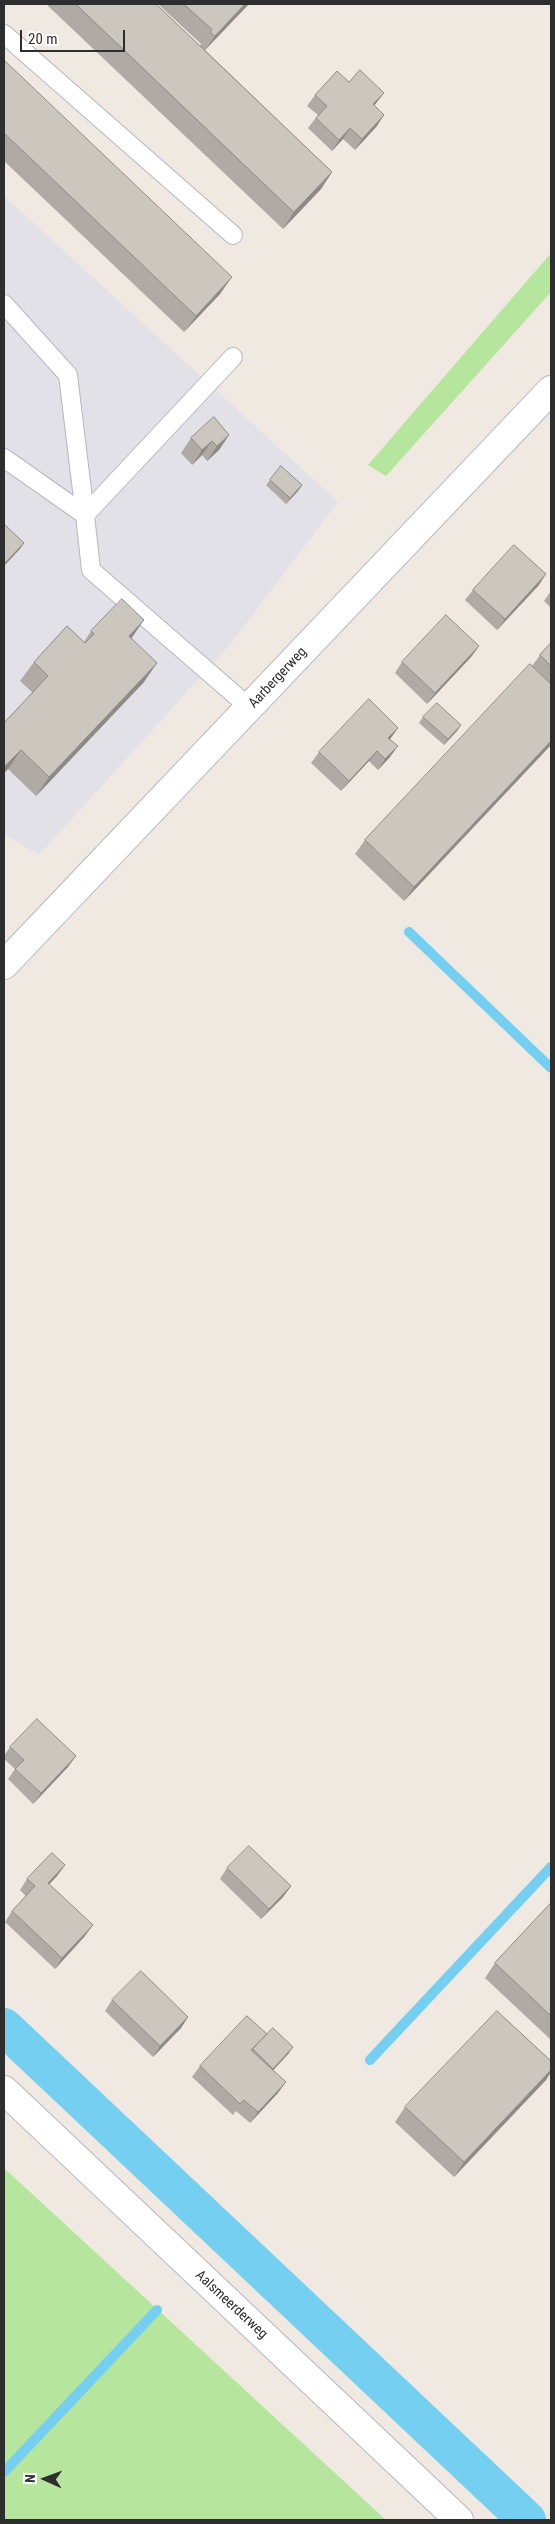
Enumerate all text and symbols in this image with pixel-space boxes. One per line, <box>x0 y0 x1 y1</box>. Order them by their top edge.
scale bar <box>22 20 128 52</box>
text: 20 m <box>28 30 58 48</box>
street label: Aarbergerweg <box>246 644 310 712</box>
street label: Aalsmeerderweg <box>191 2267 271 2343</box>
north arrow <box>20 2454 70 2504</box>
text: N <box>22 2474 38 2483</box>

